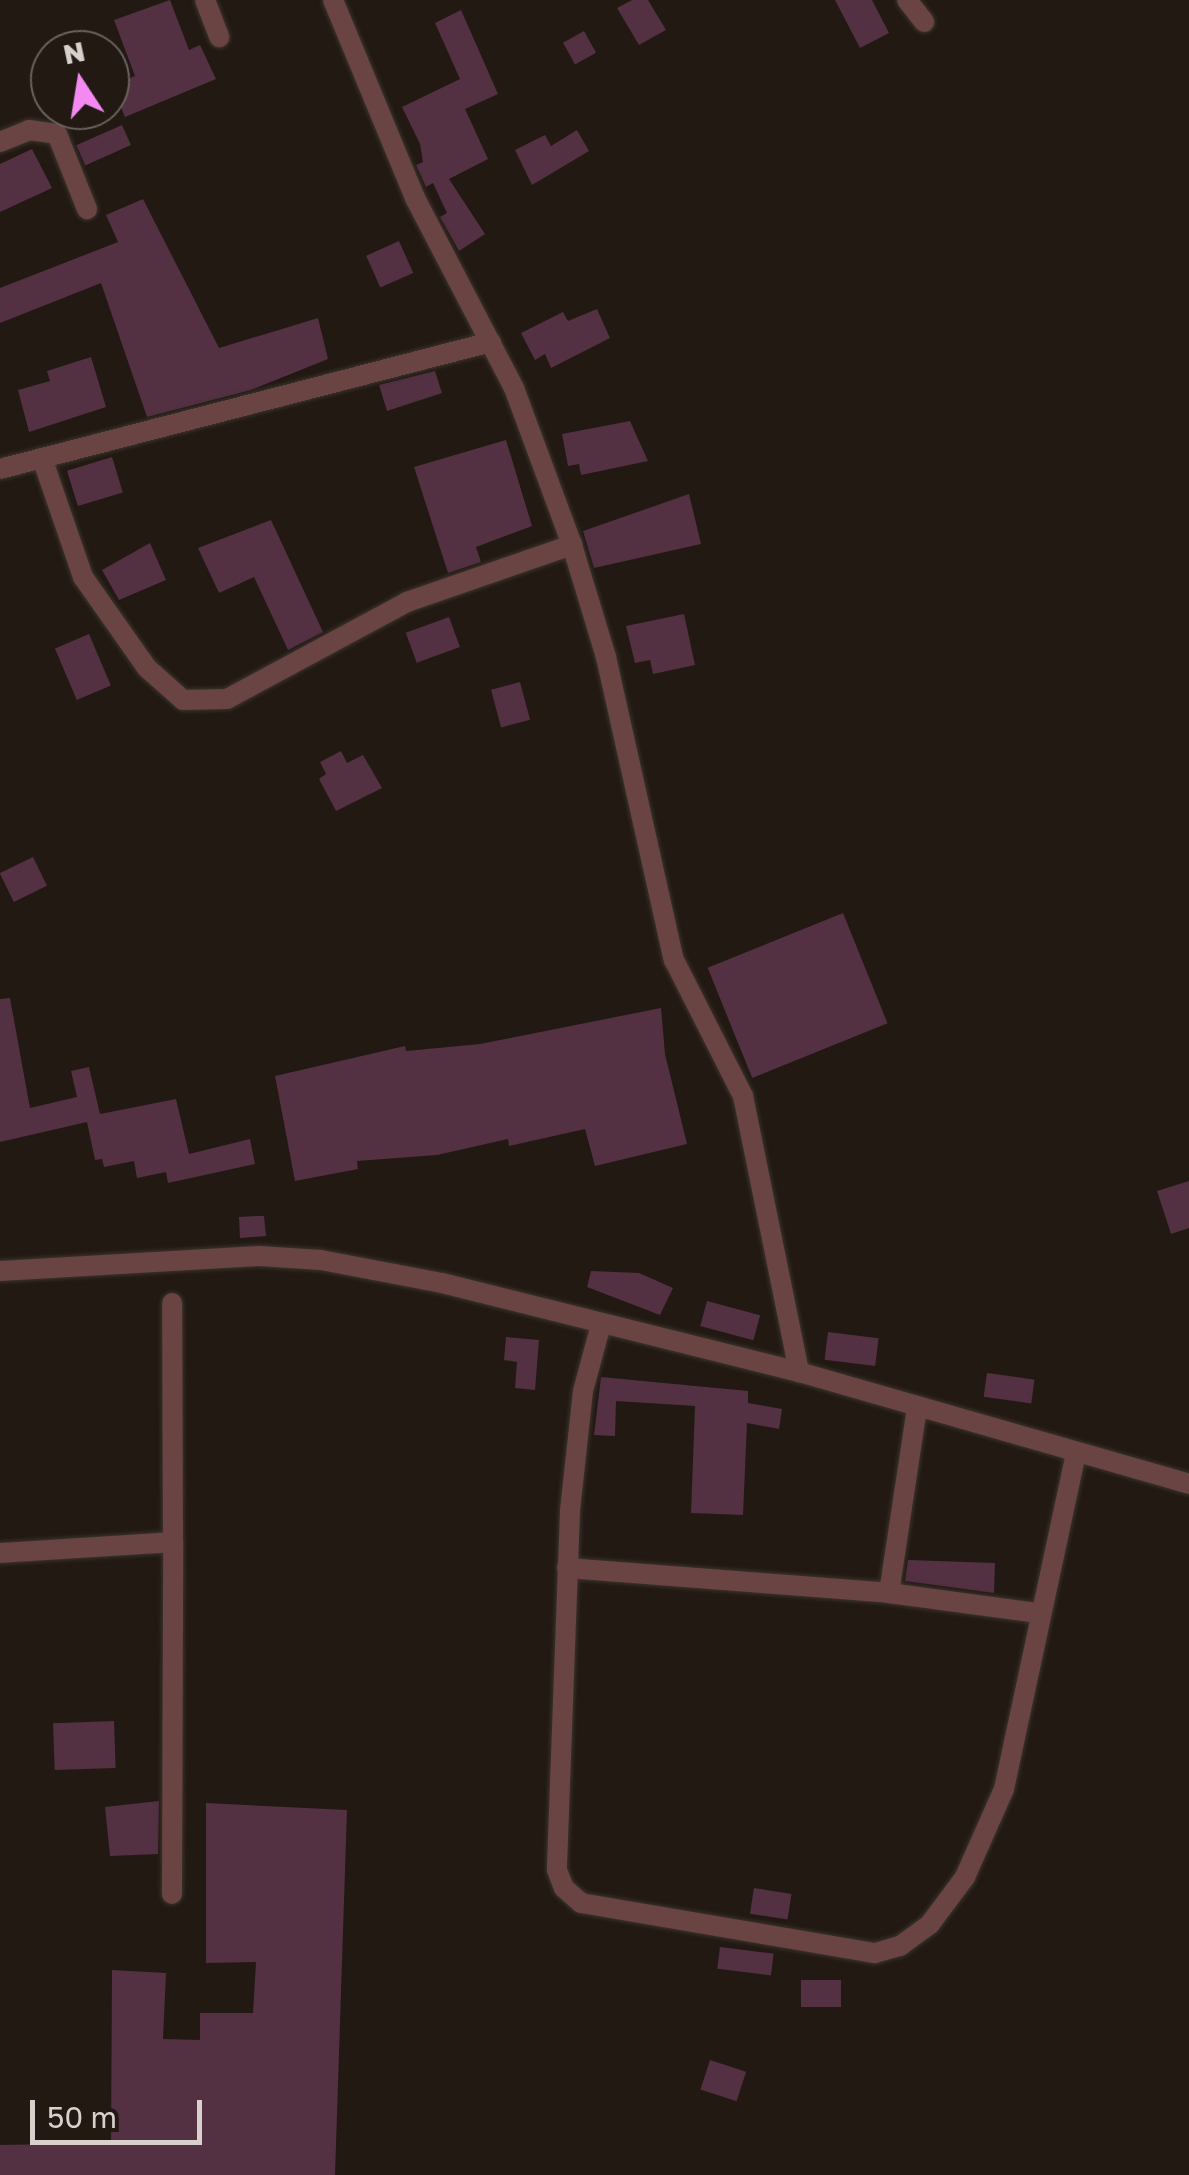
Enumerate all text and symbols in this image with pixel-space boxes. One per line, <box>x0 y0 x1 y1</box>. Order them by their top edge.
north arrow <box>30 30 130 130</box>
text: N <box>60 34 88 70</box>
scale bar <box>35 2080 208 2142</box>
text: 50 m <box>47 2099 117 2135</box>

